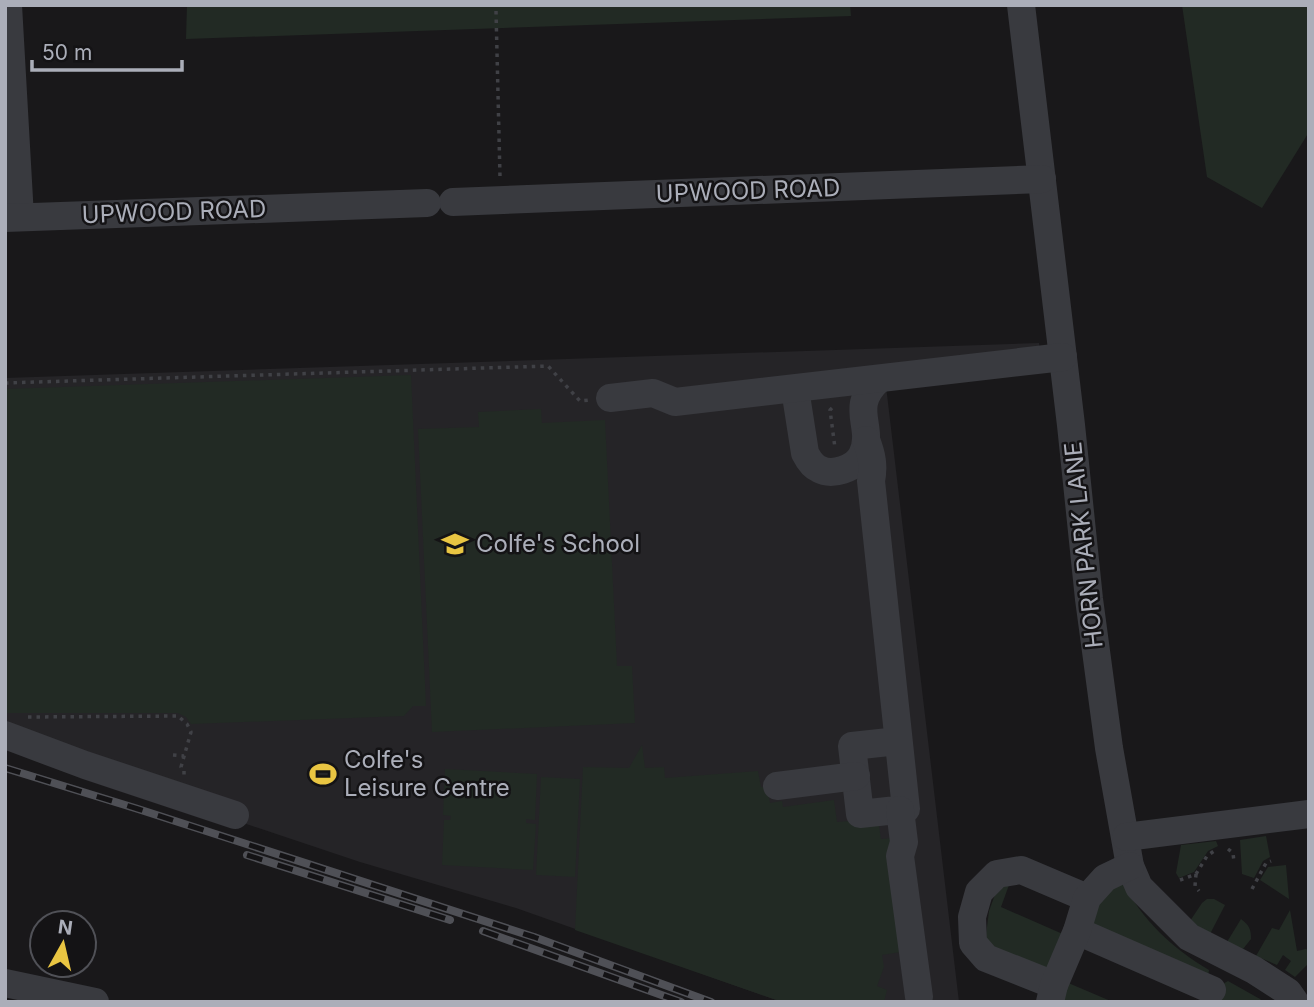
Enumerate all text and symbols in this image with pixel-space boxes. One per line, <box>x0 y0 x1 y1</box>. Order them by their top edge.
scale bar <box>32 28 182 72</box>
text: 50 m <box>42 40 92 65</box>
street label: UPWOOD ROAD <box>655 173 841 208</box>
street label: UPWOOD ROAD <box>81 194 267 229</box>
street label: HORN PARK LANE <box>1058 440 1109 650</box>
school or university icon: Colfe's School <box>440 529 470 559</box>
place label: Colfe's School <box>476 529 640 558</box>
place label: Colfe's Leisure Centre <box>344 745 510 802</box>
sports icon: Colfe's Leisure Centre <box>308 759 338 789</box>
north arrow <box>28 909 98 979</box>
text: N <box>57 915 74 940</box>

